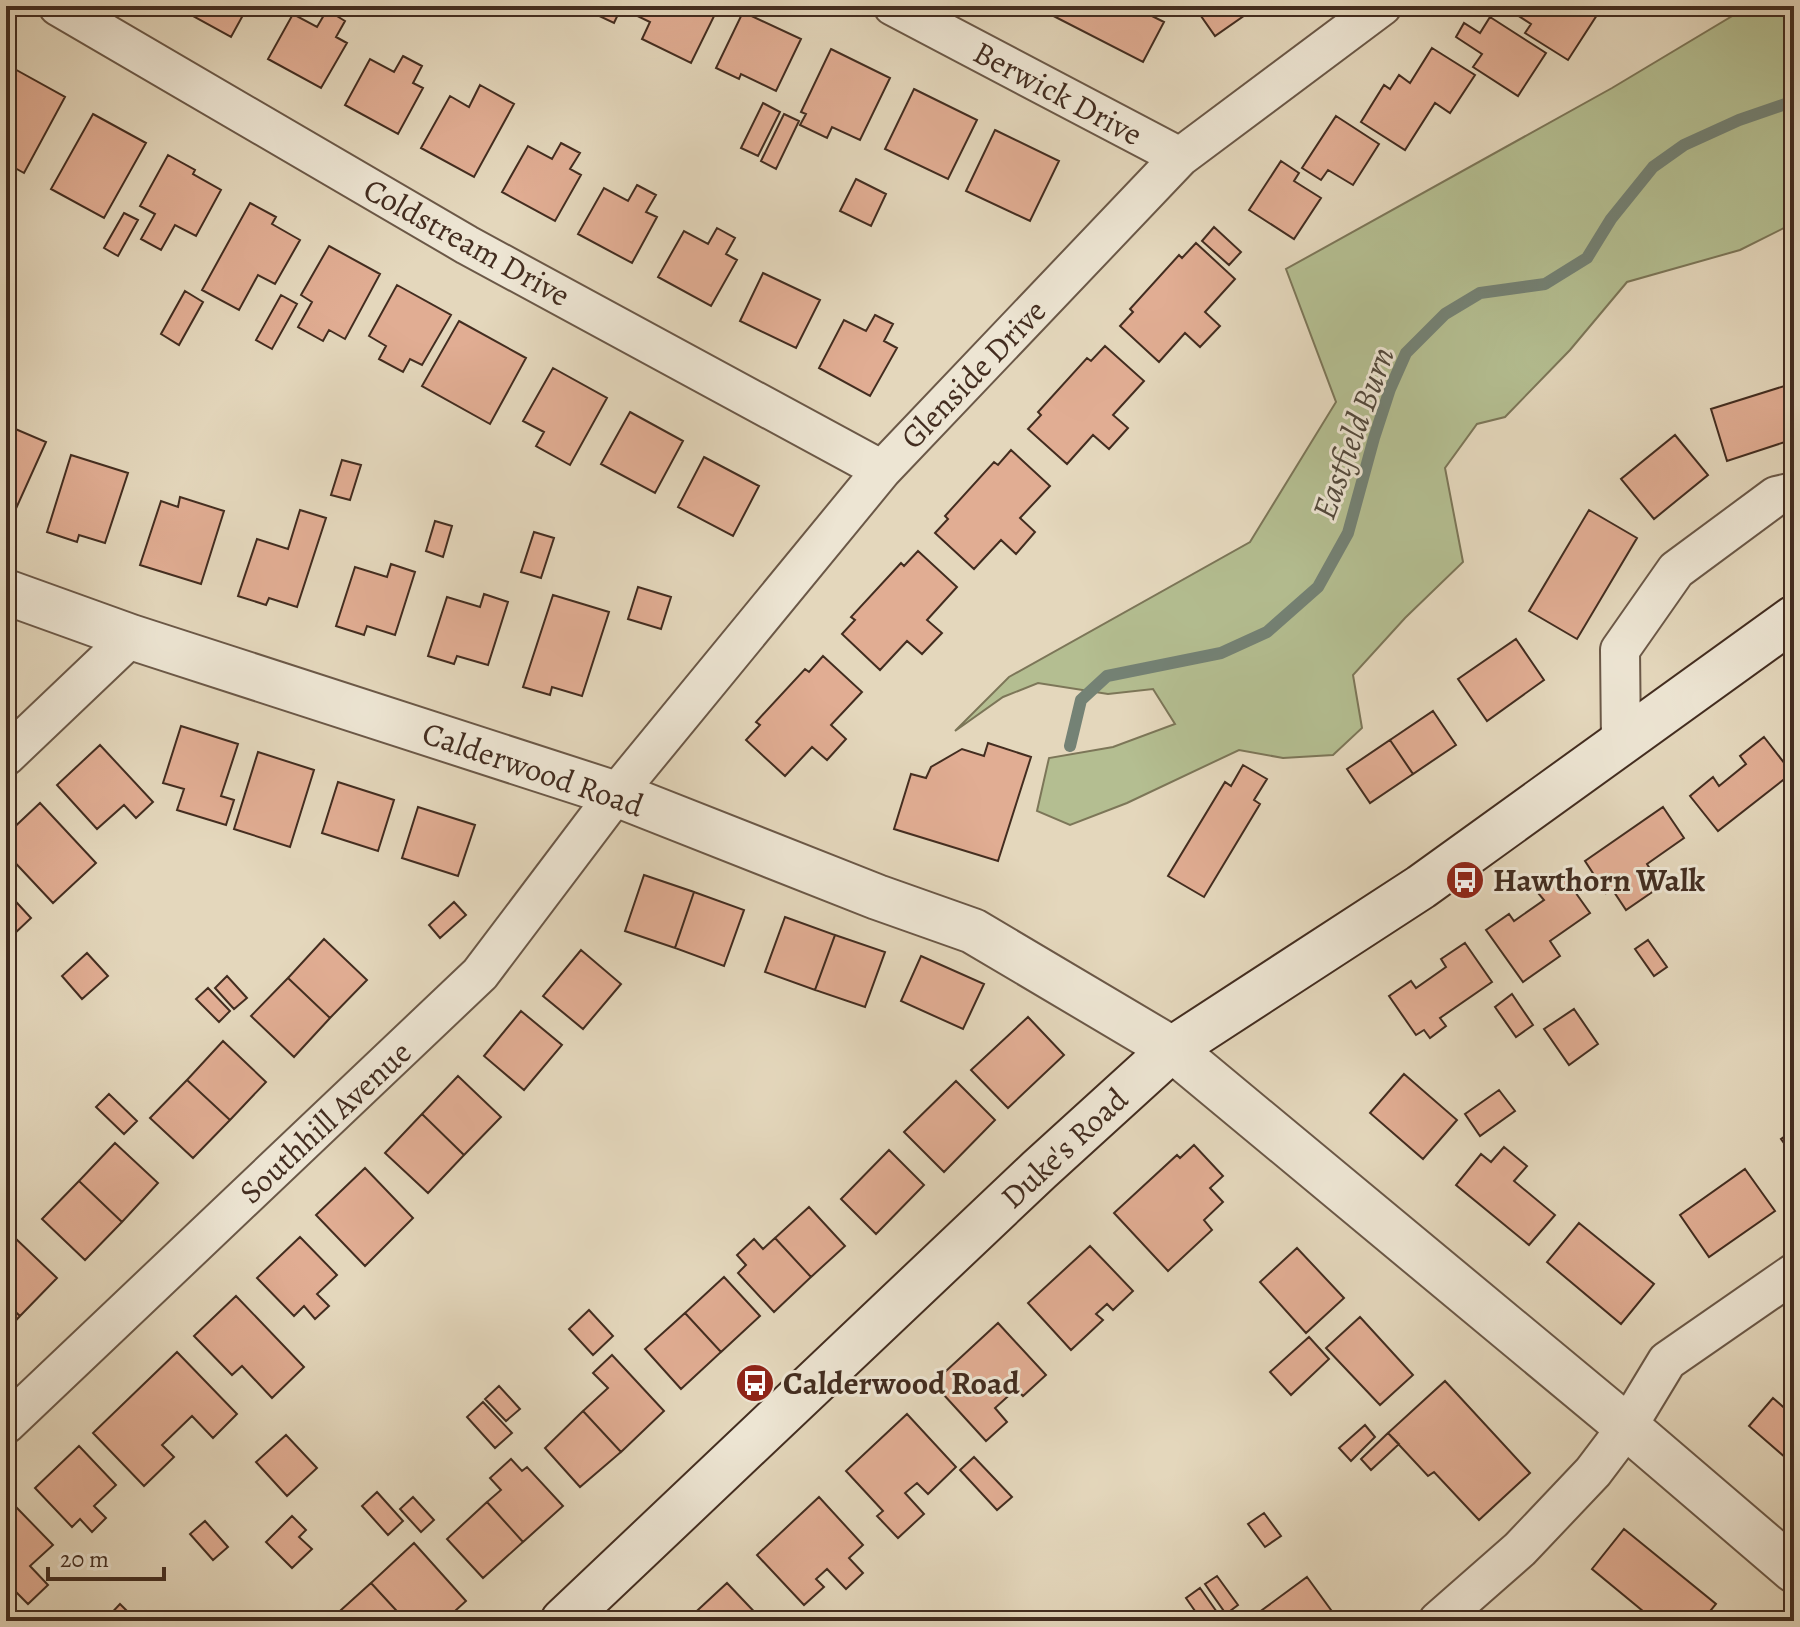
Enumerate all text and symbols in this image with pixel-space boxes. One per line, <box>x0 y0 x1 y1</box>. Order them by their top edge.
street label: Berwick Drive <box>966 30 1150 156</box>
street label: Coldstream Drive <box>356 167 578 317</box>
street label: Glenside Drive <box>890 290 1056 458</box>
water label: Eastfield Burn <box>1300 340 1406 526</box>
street label: Calderwood Road <box>417 711 650 828</box>
place label: Hawthorn Walk <box>1493 858 1706 902</box>
bus stop icon: Hawthorn Walk <box>1444 859 1486 901</box>
street label: Southhill Avenue <box>229 1031 421 1213</box>
street label: Duke's Road <box>991 1077 1138 1218</box>
place label: Calderwood Road <box>783 1361 1021 1405</box>
bus stop icon: Calderwood Road <box>734 1362 776 1404</box>
scale bar <box>48 1531 164 1581</box>
text: 20 m <box>60 1543 109 1575</box>

